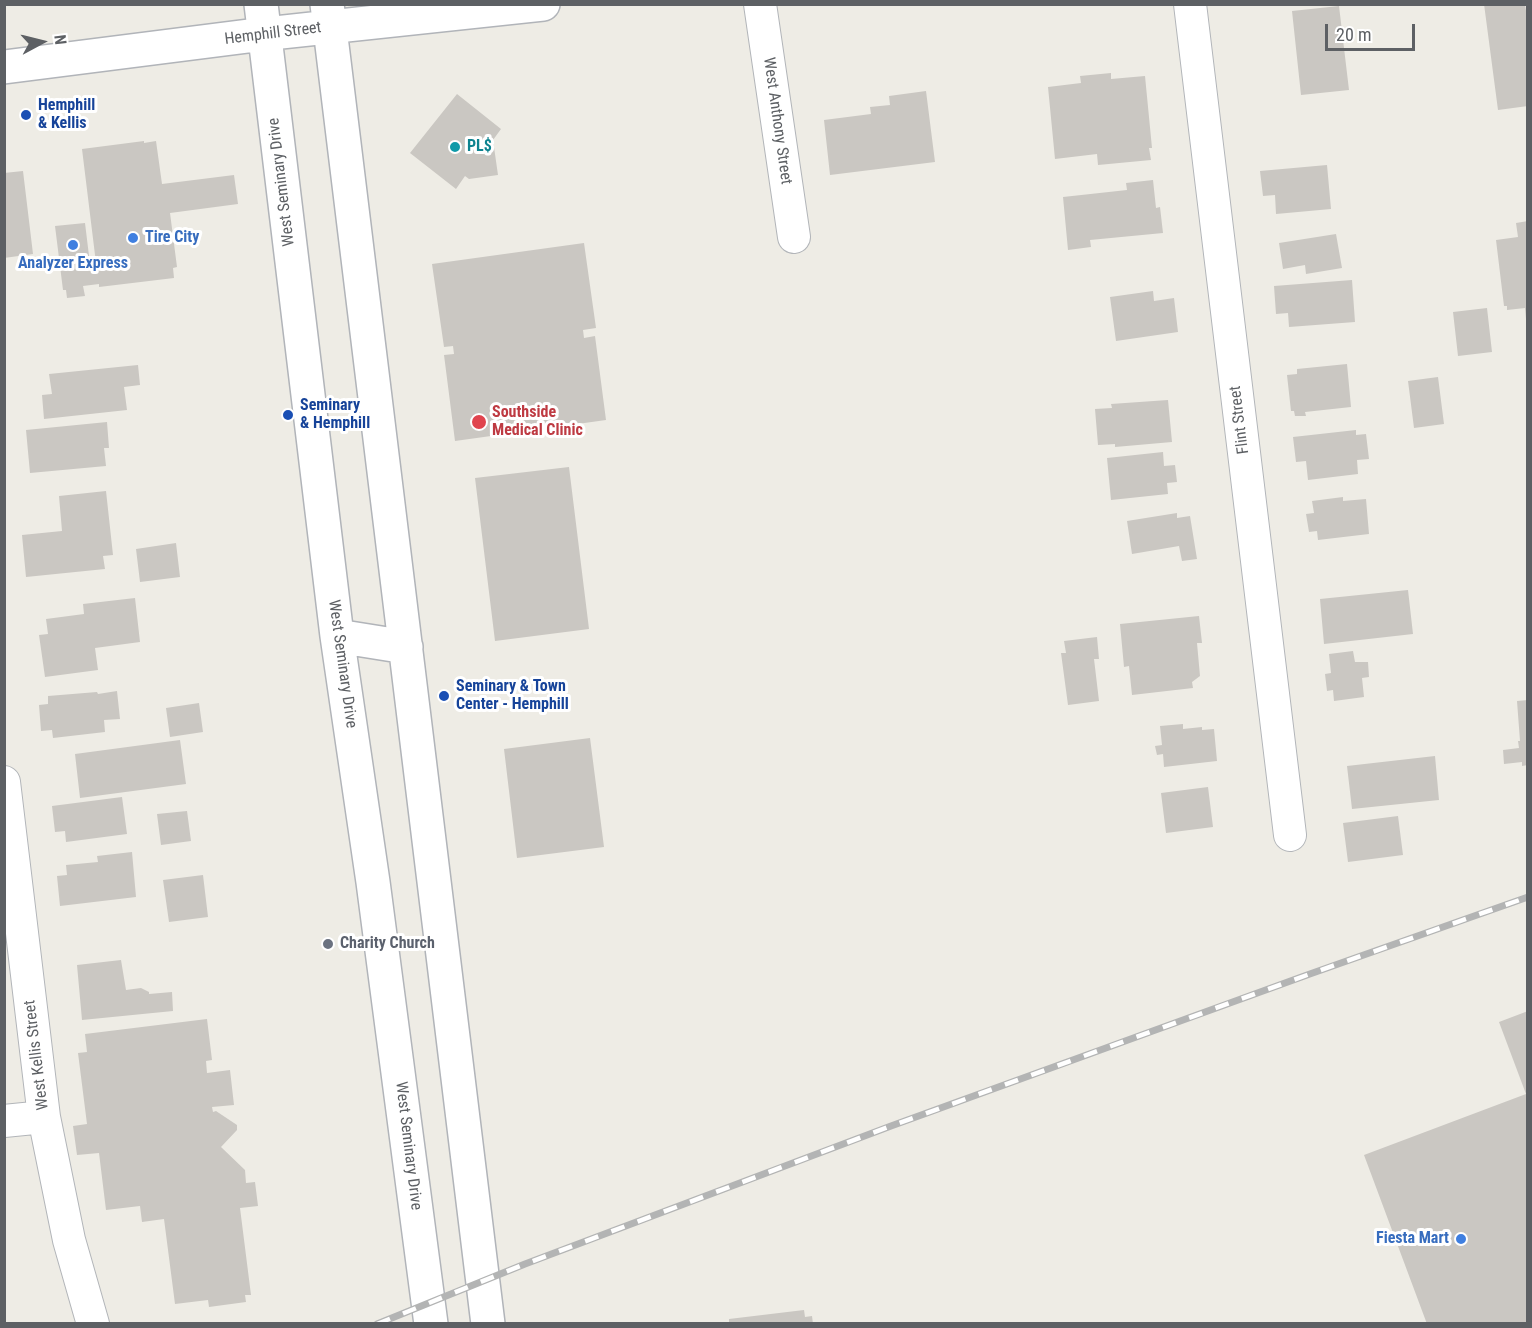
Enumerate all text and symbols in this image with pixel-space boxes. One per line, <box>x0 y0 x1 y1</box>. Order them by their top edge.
north arrow <box>12 12 72 72</box>
scale bar <box>1328 12 1418 50</box>
street label: Hemphill Street <box>224 19 322 49</box>
text: 20 m <box>1336 24 1371 45</box>
text: N <box>50 34 70 46</box>
street label: West Anthony Street <box>759 56 795 186</box>
place label: Hemphill & Kellis <box>38 96 95 134</box>
marker: Hemphill & Kellis <box>19 108 33 122</box>
street label: West Seminary Drive <box>265 117 299 247</box>
place label: PL$ <box>467 137 492 157</box>
marker: PL$ <box>448 140 462 154</box>
place label: Tire City <box>145 228 199 248</box>
marker: Tire City <box>126 231 140 245</box>
marker: Analyzer Express <box>66 238 80 252</box>
place label: Analyzer Express <box>18 254 128 274</box>
street label: Flint Street <box>1226 385 1254 455</box>
place label: Seminary & Hemphill <box>300 396 370 434</box>
place label: Southside Medical Clinic <box>492 403 583 441</box>
marker: Seminary & Hemphill <box>281 408 295 422</box>
marker: Southside Medical Clinic <box>470 413 488 431</box>
street label: West Seminary Drive <box>323 599 361 729</box>
place label: Seminary & Town Center - Hemphill <box>456 677 569 715</box>
marker: Seminary & Town Center - Hemphill <box>437 689 451 703</box>
place label: Charity Church <box>340 934 435 954</box>
marker: Charity Church <box>321 937 335 951</box>
street label: West Kellis Street <box>21 999 53 1111</box>
street label: West Seminary Drive <box>391 1081 425 1211</box>
place label: Fiesta Mart <box>1376 1229 1449 1249</box>
marker: Fiesta Mart <box>1454 1232 1468 1246</box>

